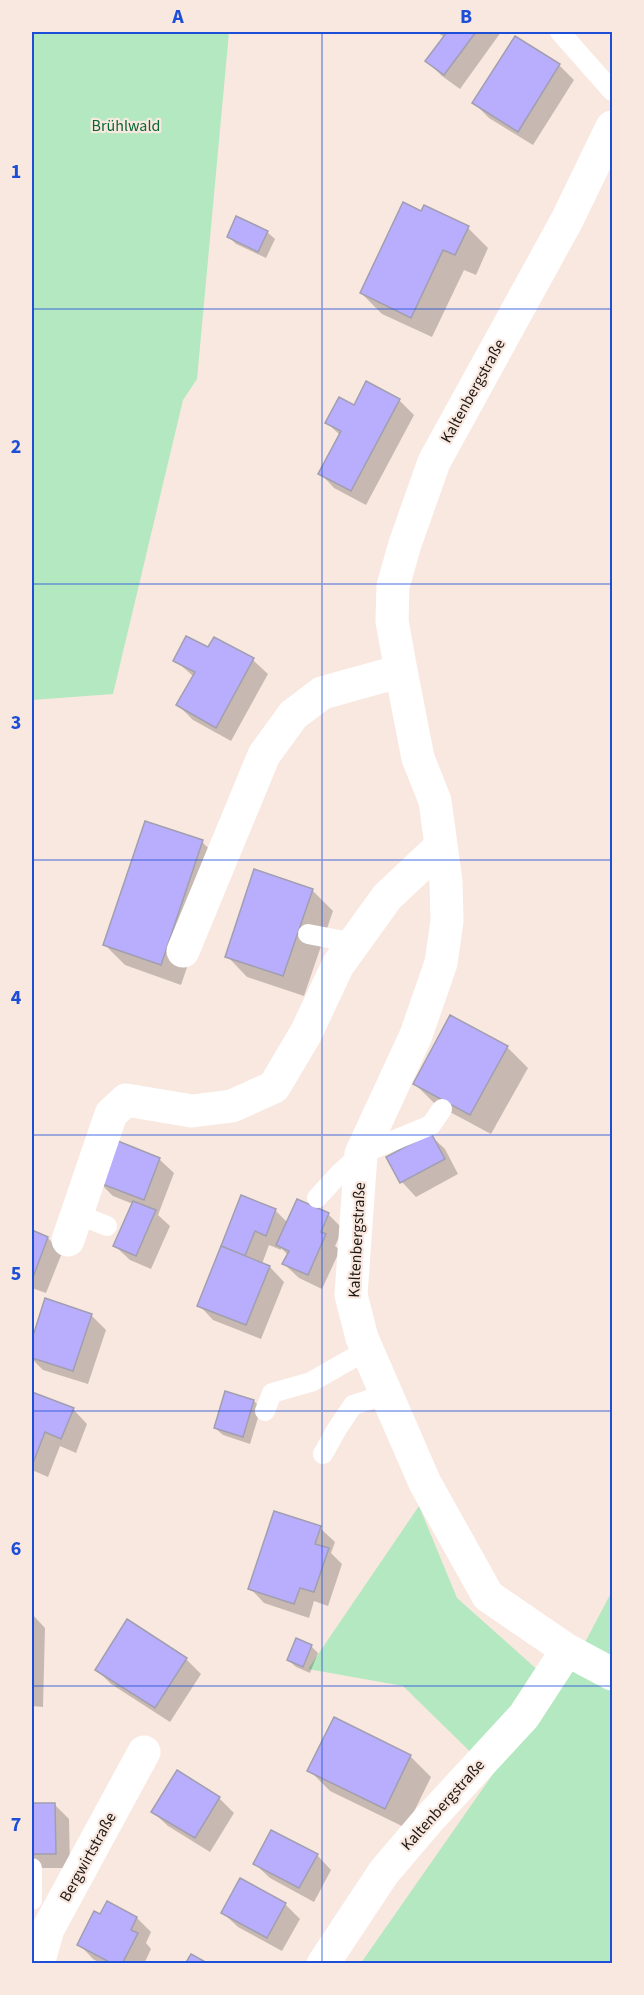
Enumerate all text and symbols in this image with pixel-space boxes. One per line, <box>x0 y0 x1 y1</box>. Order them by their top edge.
text: A <box>171 3 184 31</box>
text: B <box>460 3 472 31</box>
park label: Brühlwald <box>92 115 160 137</box>
text: 1 <box>11 158 21 186</box>
street label: Kaltenbergstraße <box>435 335 511 447</box>
text: 2 <box>11 433 21 461</box>
text: 3 <box>11 709 21 737</box>
text: 4 <box>11 984 22 1012</box>
street label: Kaltenbergstraße <box>343 1182 371 1298</box>
text: 5 <box>11 1260 21 1288</box>
text: 6 <box>11 1535 21 1563</box>
street label: Kaltenbergstraße <box>396 1755 490 1855</box>
street label: Bergwirtstraße <box>54 1808 122 1906</box>
text: 7 <box>11 1811 21 1839</box>

